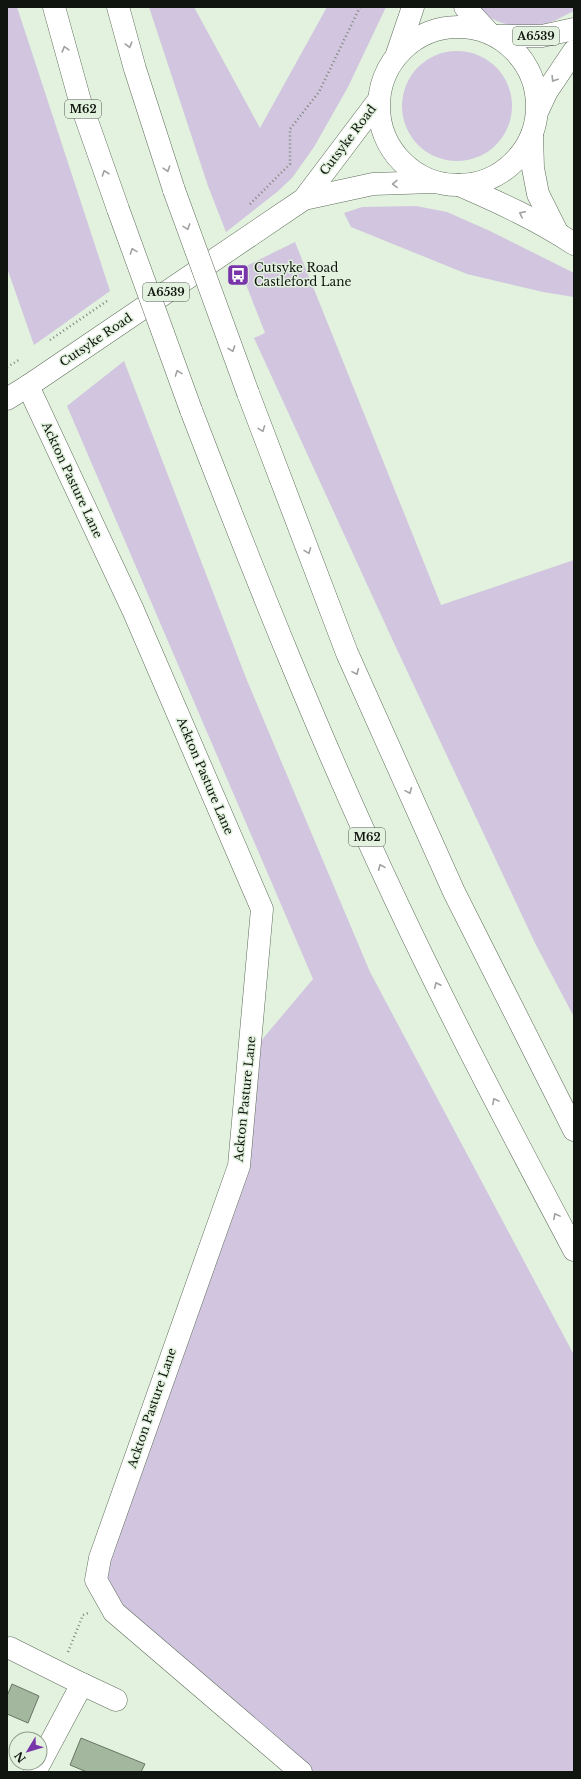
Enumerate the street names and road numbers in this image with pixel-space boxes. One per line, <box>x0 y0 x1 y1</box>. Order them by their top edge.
road number: A6539 <box>513 27 559 45</box>
road number: M62 <box>65 100 101 118</box>
street label: Cutsyke Road <box>316 102 379 178</box>
road number: A6539 <box>143 283 189 301</box>
street label: Cutsyke Road <box>57 310 135 369</box>
street label: Ackton Pasture Lane <box>39 419 106 540</box>
street label: Ackton Pasture Lane <box>174 714 237 837</box>
road number: M62 <box>349 828 385 846</box>
street label: Ackton Pasture Lane <box>230 1035 259 1163</box>
street label: Ackton Pasture Lane <box>124 1346 179 1471</box>

